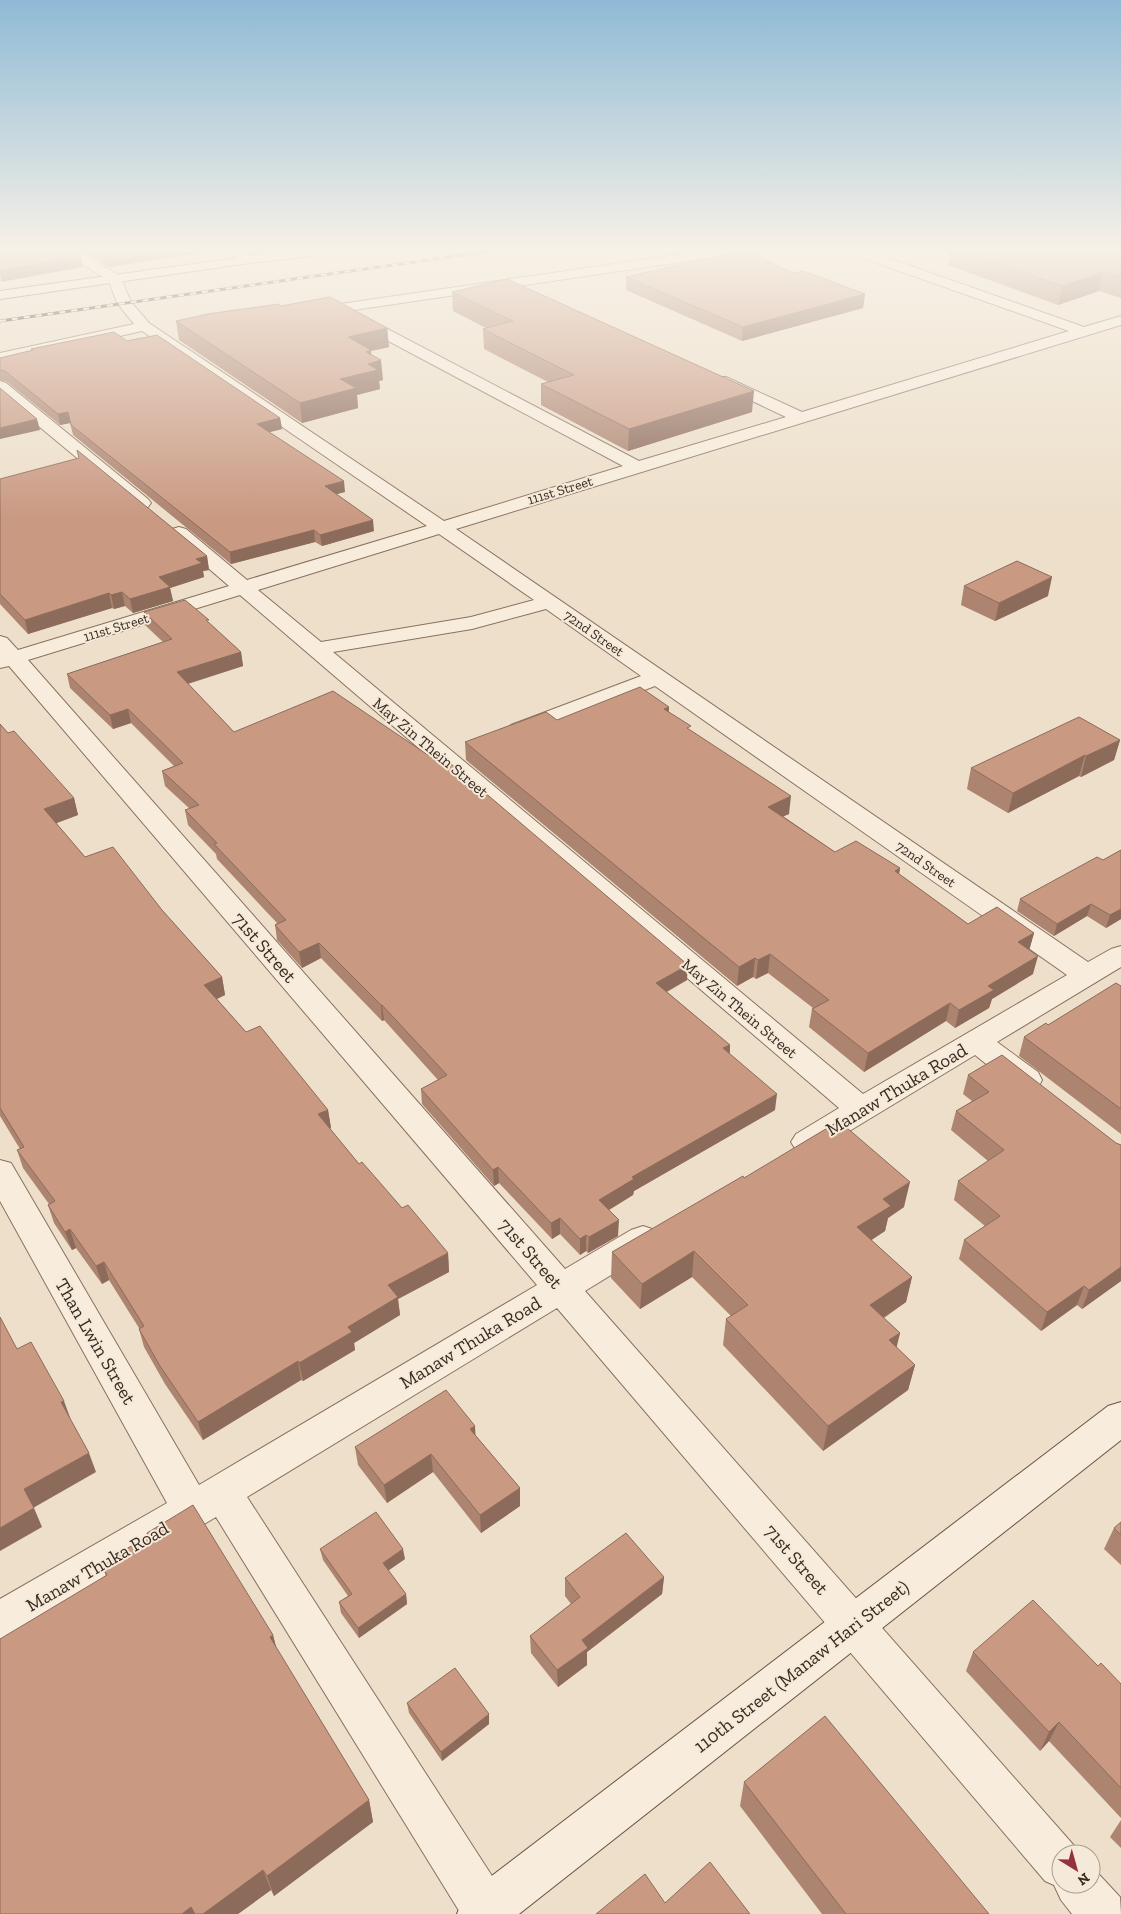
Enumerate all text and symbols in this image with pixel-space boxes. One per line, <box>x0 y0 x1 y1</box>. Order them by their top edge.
street label: 111st Street <box>525 472 596 508</box>
street label: 72nd Street <box>560 606 628 661</box>
street label: 111st Street <box>81 609 152 645</box>
street label: May Zin Thein Street <box>369 694 492 801</box>
street label: 72nd Street <box>892 837 960 892</box>
street label: 71st Street <box>228 907 302 987</box>
street label: May Zin Thein Street <box>678 955 801 1062</box>
street label: Manaw Thuka Road <box>821 1038 972 1141</box>
street label: 71st Street <box>494 1213 568 1293</box>
street label: Than Lwin Street <box>50 1274 141 1408</box>
street label: Manaw Thuka Road <box>395 1291 546 1394</box>
street label: Manaw Thuka Road <box>22 1516 173 1617</box>
street label: 71st Street <box>760 1519 834 1599</box>
street label: 110th Street (Manaw Hari Street) <box>689 1575 913 1757</box>
north arrow <box>1051 1844 1101 1894</box>
text: N <box>1074 1869 1093 1889</box>

